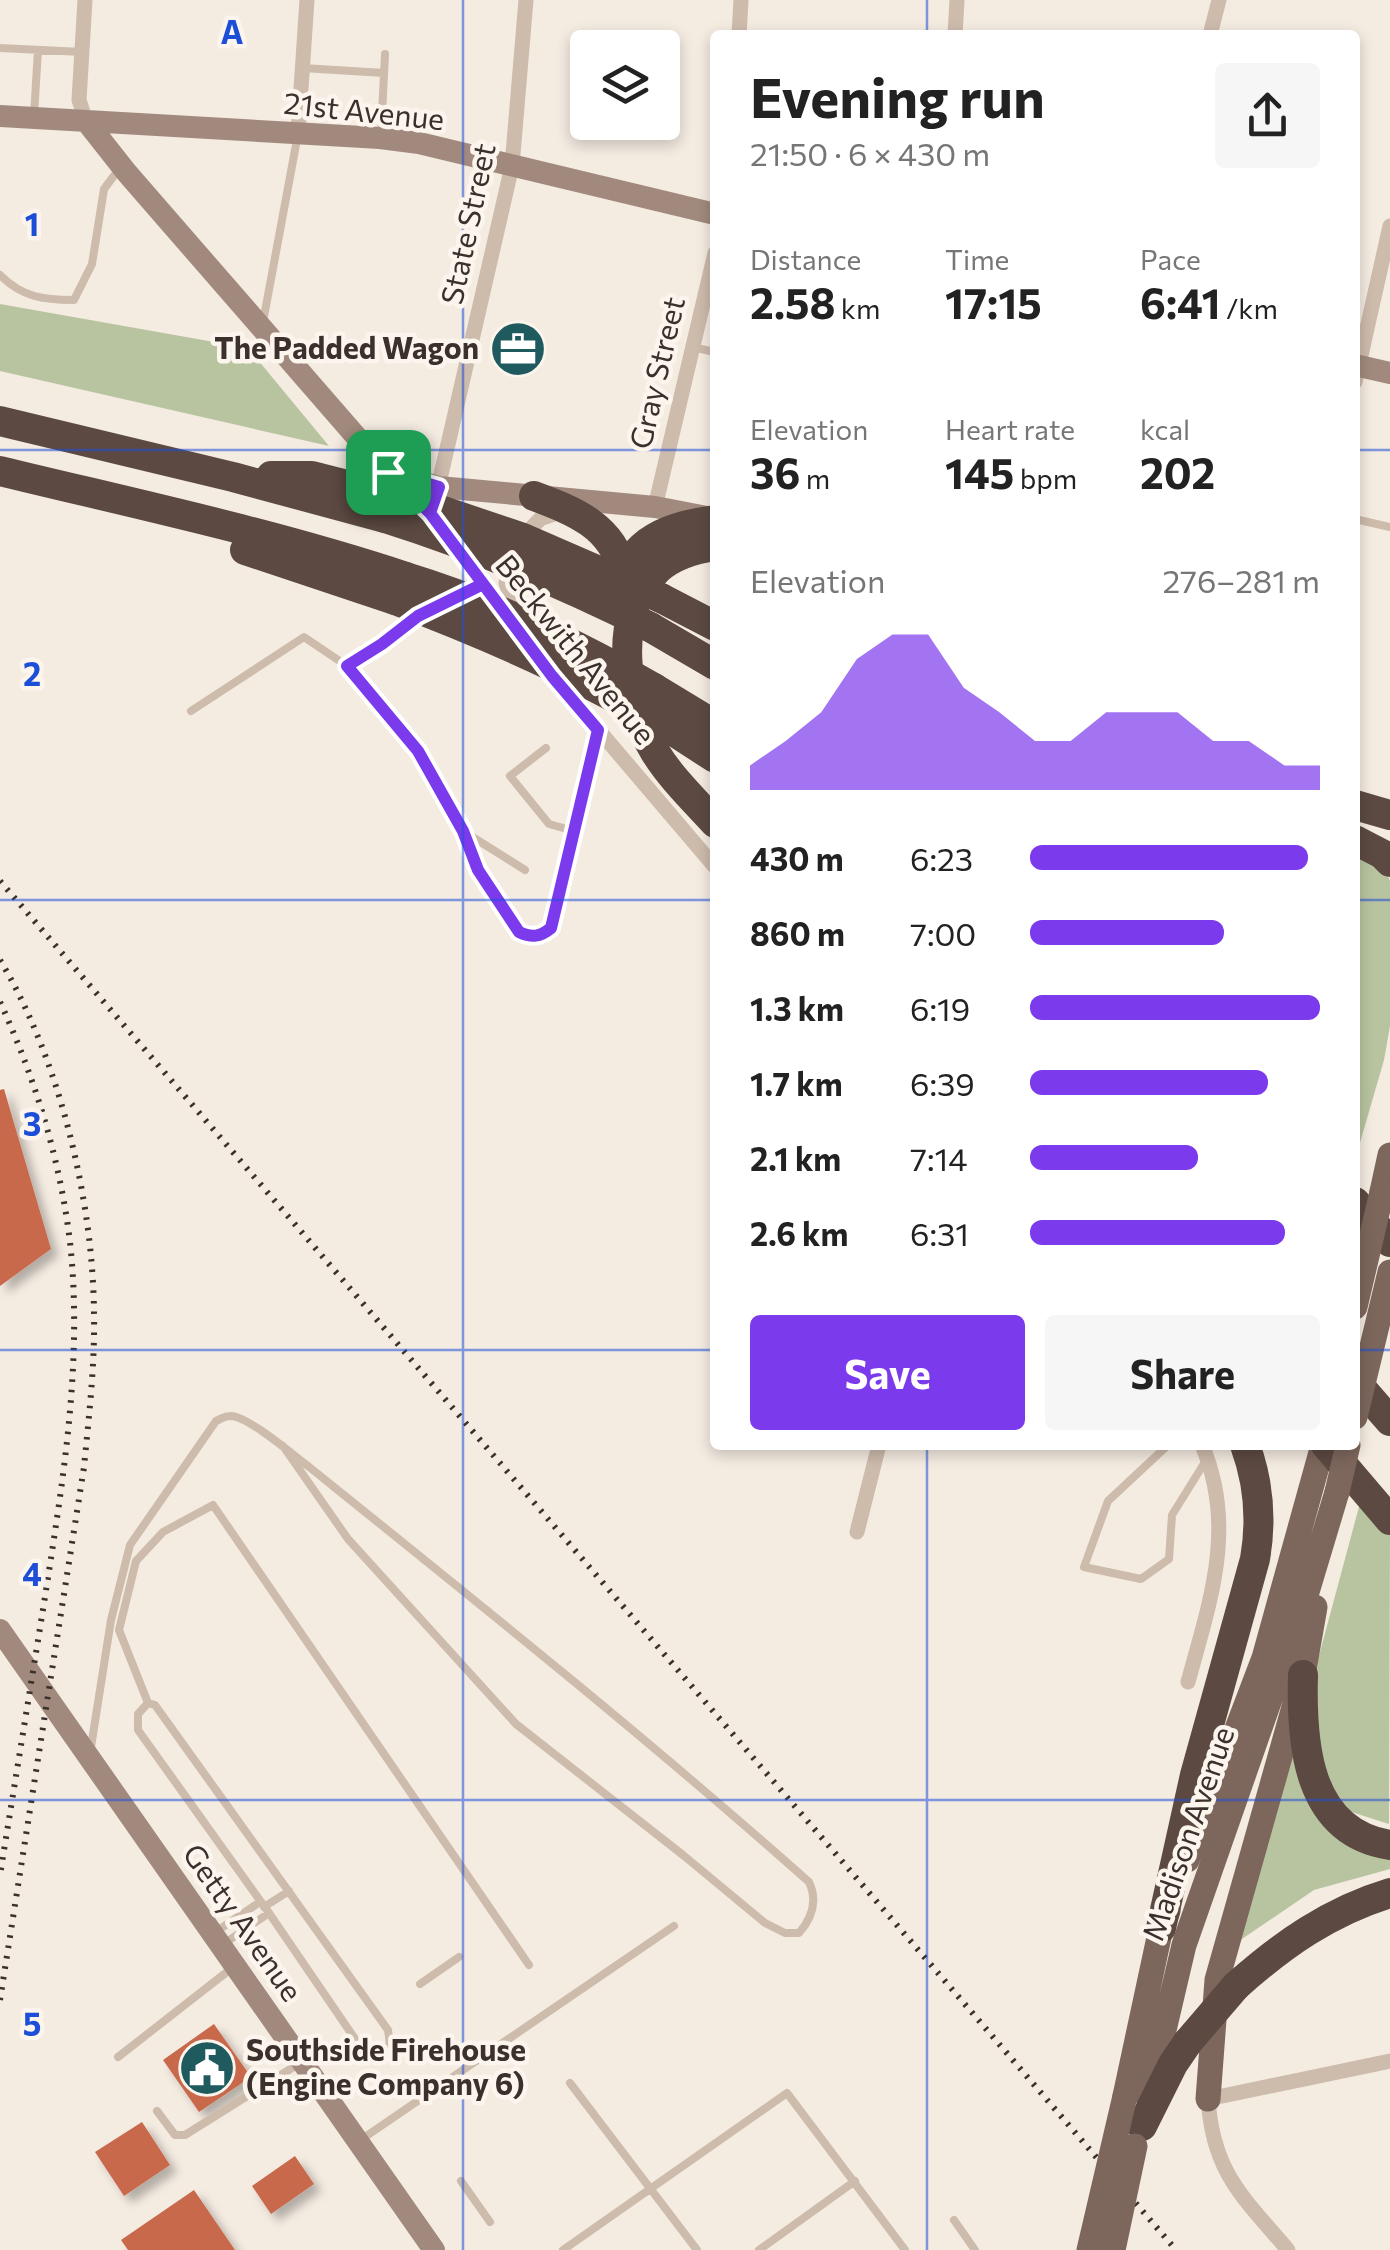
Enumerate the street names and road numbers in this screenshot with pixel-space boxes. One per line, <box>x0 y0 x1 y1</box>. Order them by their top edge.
street label: 21st Avenue <box>282 83 446 136</box>
street label: State Street <box>431 140 502 307</box>
street label: Gray Street <box>620 293 691 452</box>
street label: Beckwith Avenue <box>489 546 665 751</box>
street label: Madison Avenue <box>1133 1721 1241 1945</box>
street label: Getty Avenue <box>176 1836 312 2007</box>

